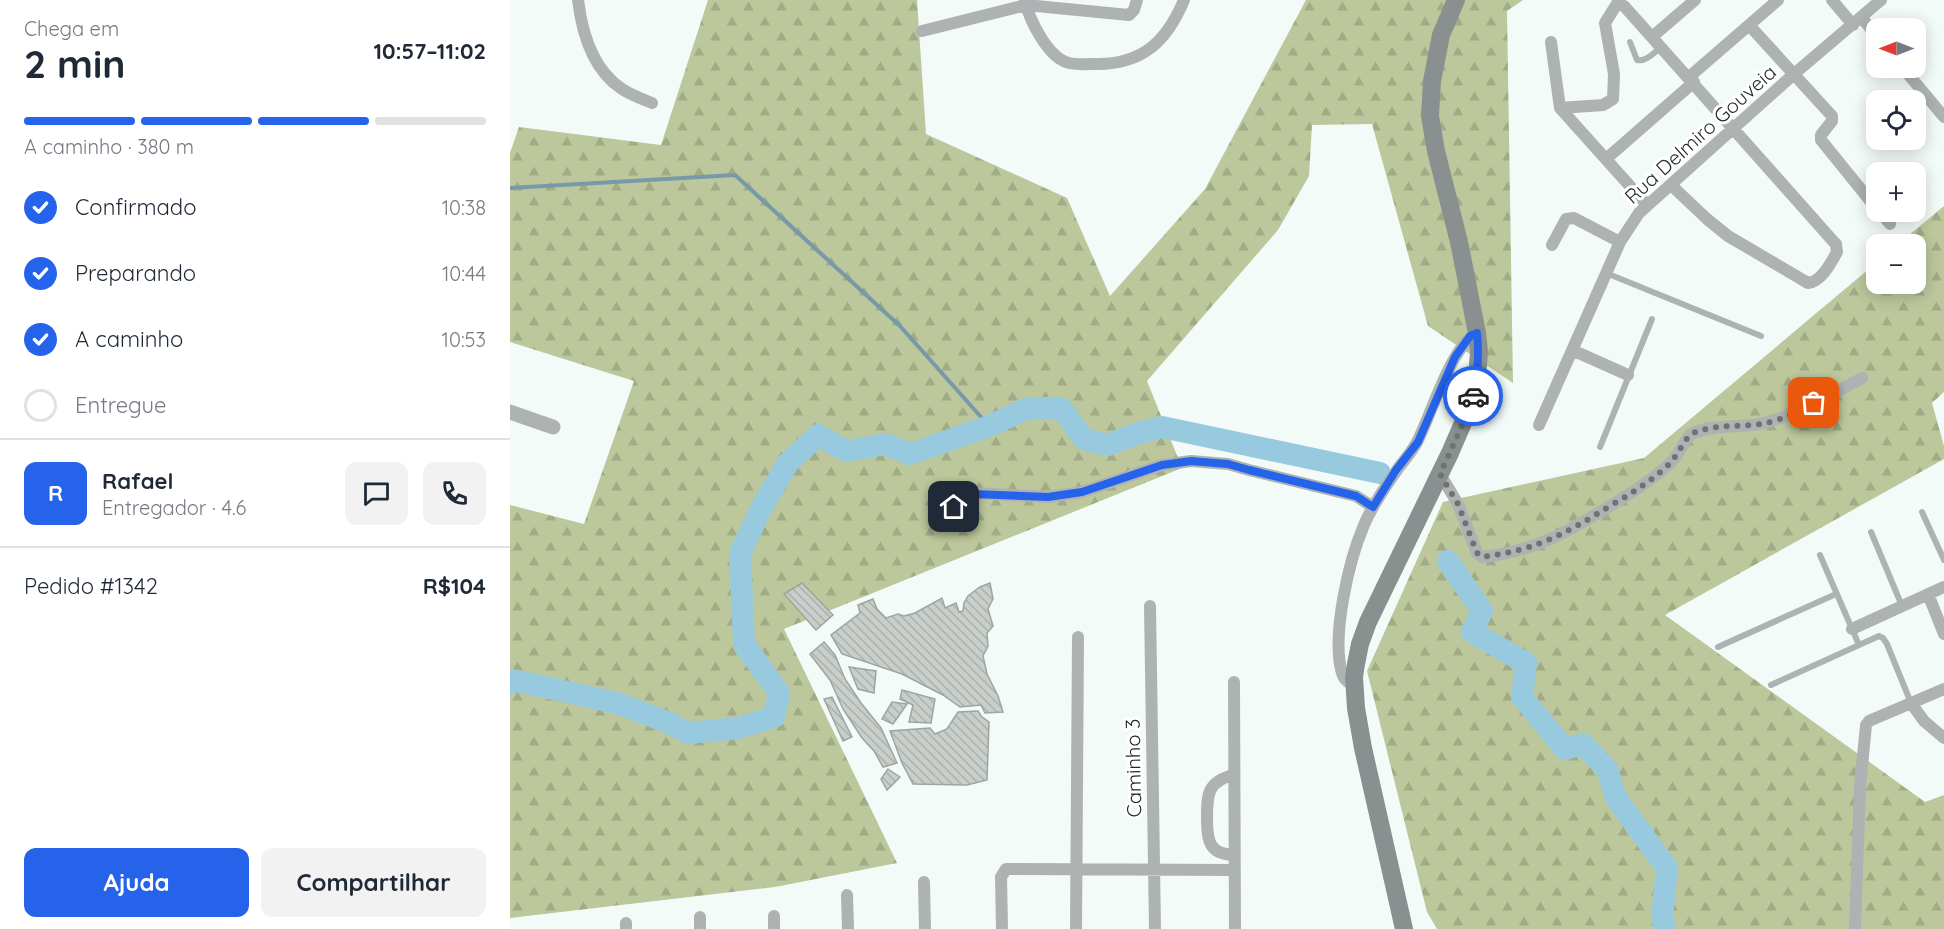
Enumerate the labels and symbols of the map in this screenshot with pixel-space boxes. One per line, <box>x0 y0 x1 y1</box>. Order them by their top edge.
north arrow <box>1866 18 1926 78</box>
street label: Rua Delmiro Gouveia <box>1619 59 1781 209</box>
courier <box>1443 366 1503 426</box>
pin <box>1788 377 1839 428</box>
pin <box>928 481 979 532</box>
street label: Caminho 3 <box>1120 718 1146 818</box>

